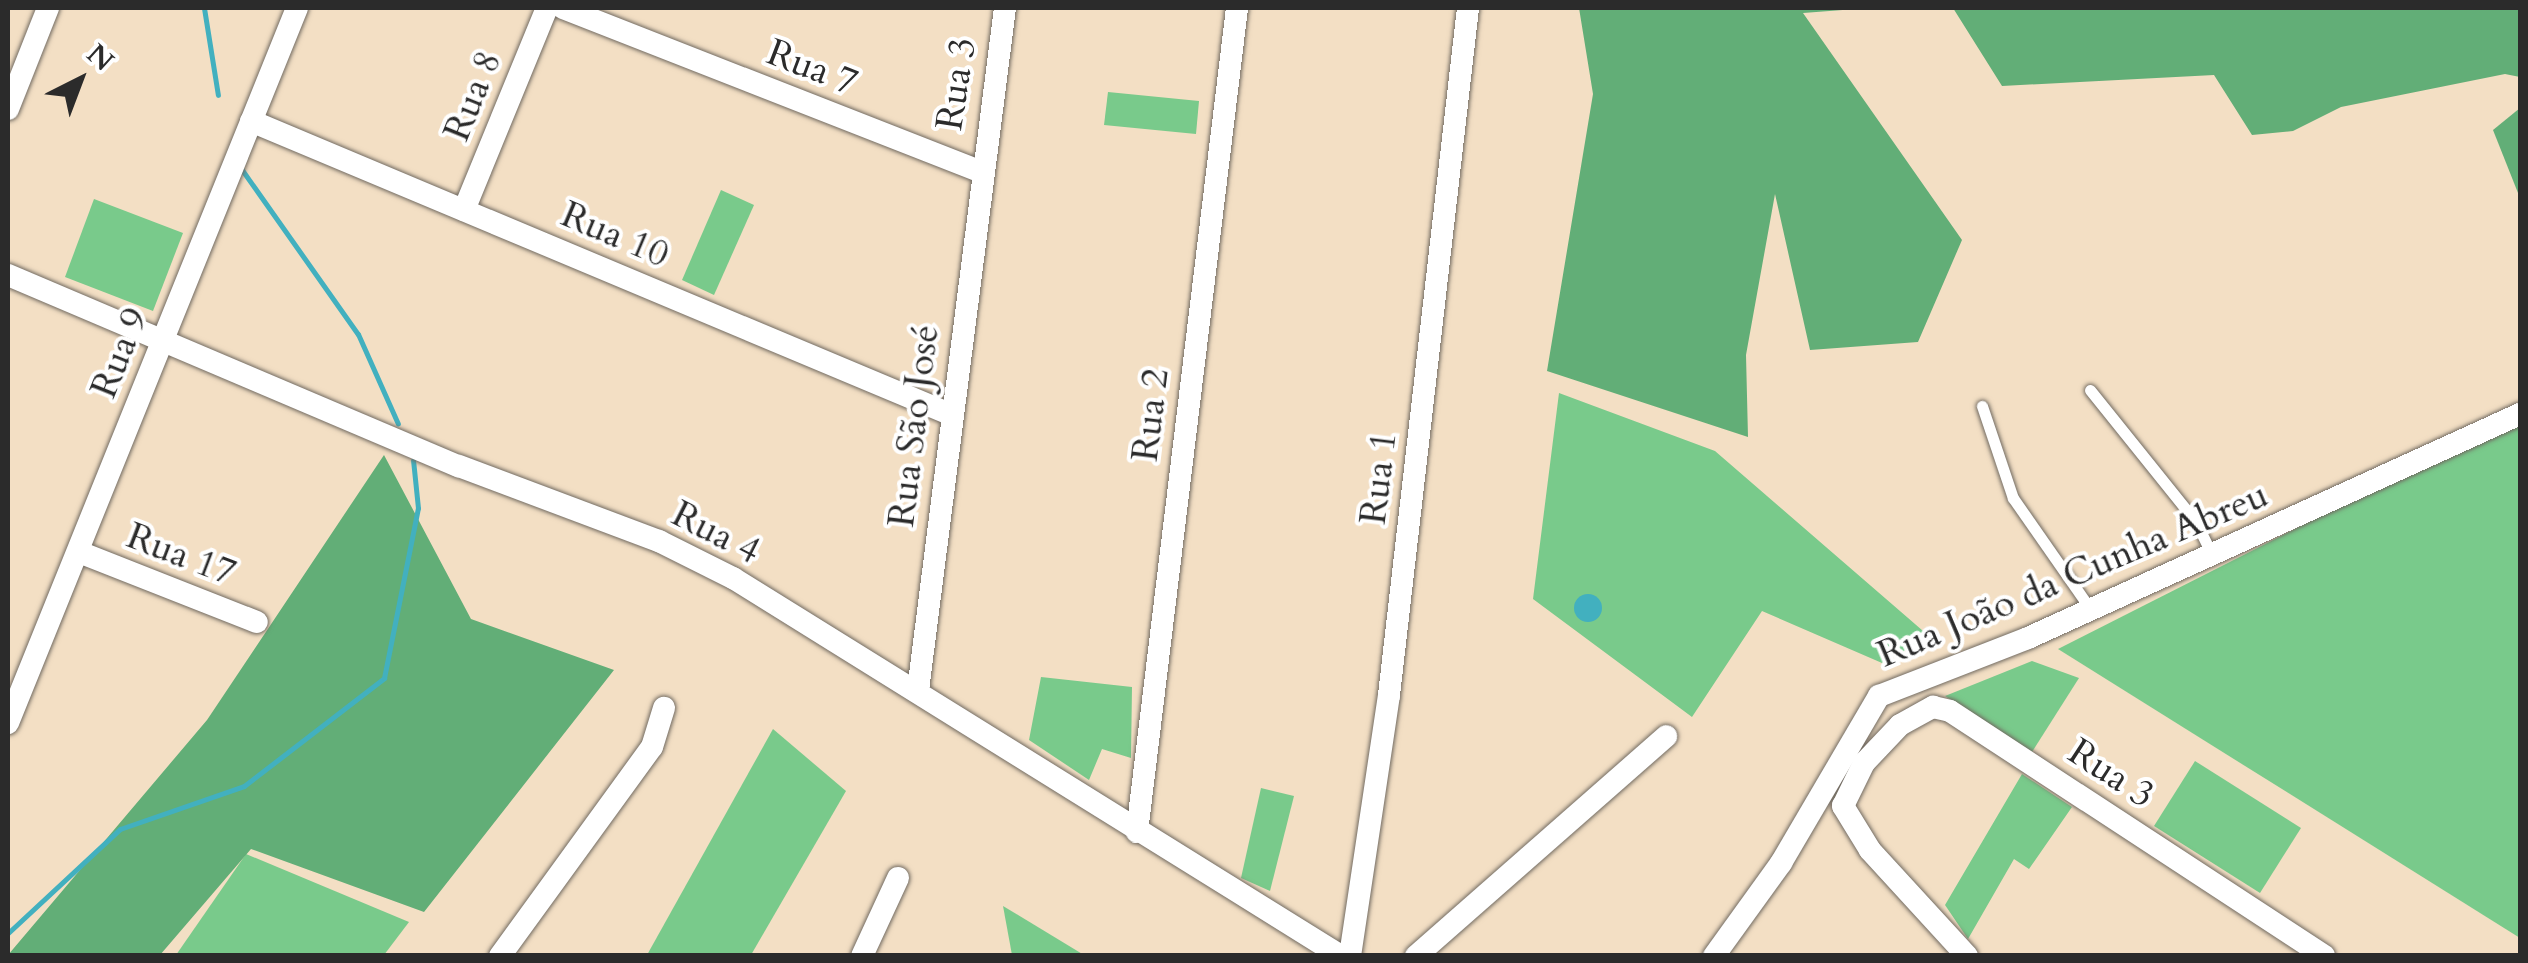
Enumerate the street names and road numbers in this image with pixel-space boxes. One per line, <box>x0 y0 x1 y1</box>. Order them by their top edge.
street label: Rua 7 <box>760 30 864 106</box>
street label: Rua 3 <box>927 34 987 134</box>
street label: Rua 8 <box>434 44 512 148</box>
street label: Rua 10 <box>554 192 676 278</box>
street label: Rua 9 <box>81 301 159 405</box>
street label: Rua São José <box>879 322 949 530</box>
street label: Rua 2 <box>1123 366 1179 464</box>
street label: Rua 1 <box>1351 429 1407 527</box>
street label: Rua João da Cunha Abreu <box>1871 472 2275 678</box>
street label: Rua 4 <box>664 492 768 574</box>
street label: Rua 17 <box>120 514 242 596</box>
street label: Rua 3 <box>2059 729 2163 819</box>

